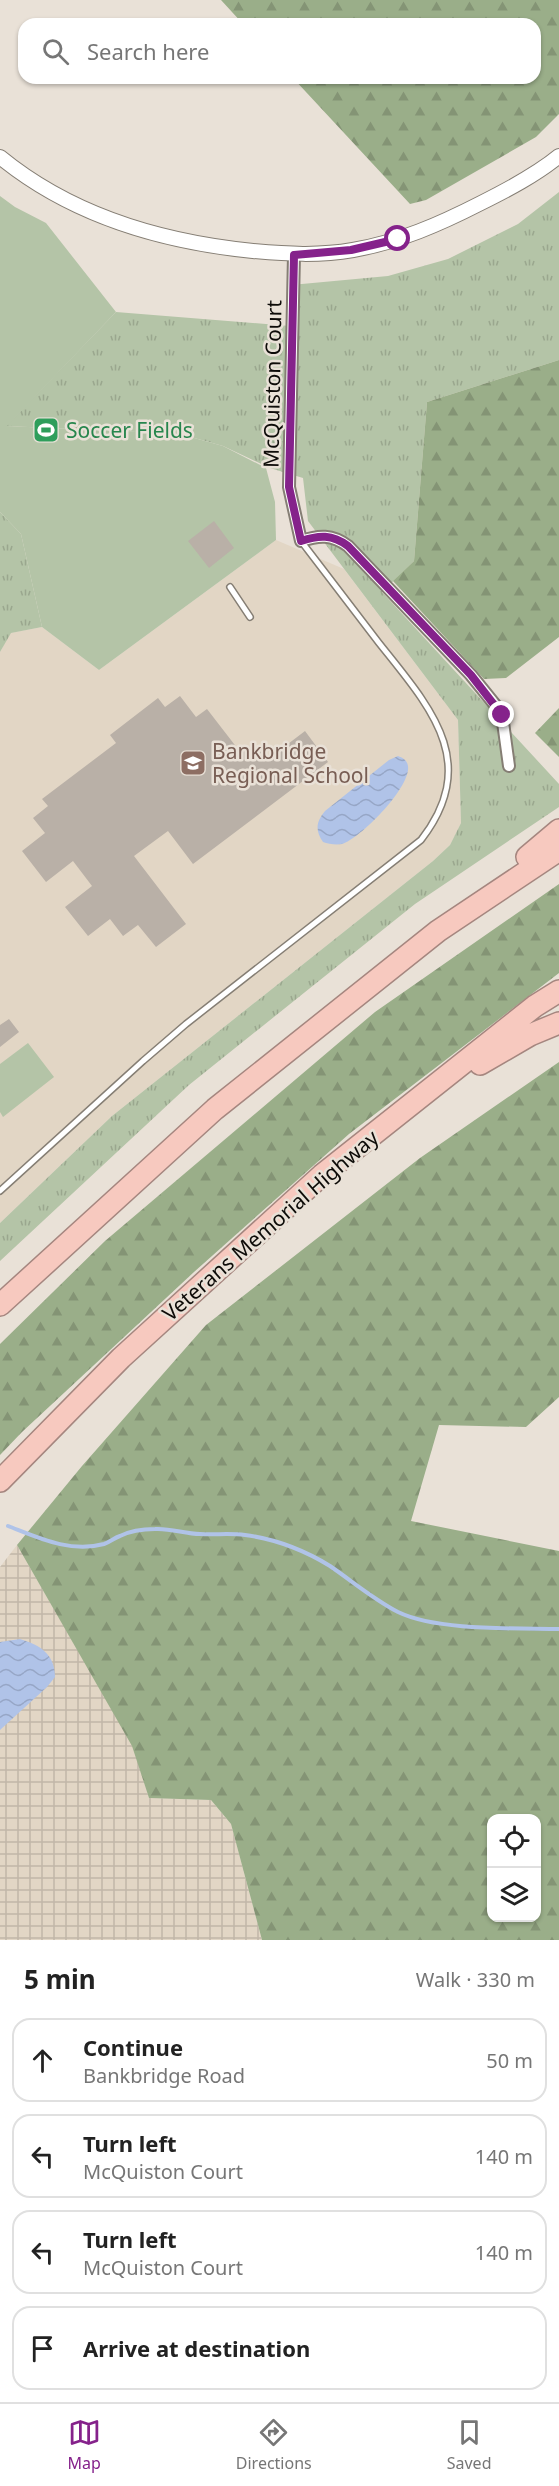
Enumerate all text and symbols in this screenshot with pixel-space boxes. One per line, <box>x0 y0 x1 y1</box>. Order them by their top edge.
search box <box>18 18 541 84</box>
icon: search <box>39 35 72 68</box>
text: Search here <box>87 36 209 66</box>
route start <box>384 225 410 251</box>
street label: McQuiston Court <box>257 299 287 468</box>
sports icon: Soccer Fields <box>31 415 61 445</box>
place label: Soccer Fields <box>66 416 193 444</box>
route end <box>488 701 514 727</box>
place label: Bankbridge Regional School <box>212 737 369 789</box>
school or university icon: Bankbridge Regional School <box>178 748 208 778</box>
street label: Veterans Memorial Highway <box>156 1123 384 1327</box>
map controls <box>487 1814 541 1922</box>
button: locate <box>487 1814 541 1868</box>
button: layers <box>487 1868 541 1922</box>
text: 5 min <box>24 1961 96 1997</box>
text: Walk · 330 m <box>416 1966 535 1993</box>
text: Continue <box>83 2032 183 2062</box>
icon: ahead <box>26 2044 59 2077</box>
text: 50 m <box>486 2047 533 2074</box>
text: Bankbridge Road <box>83 2062 245 2089</box>
text: Turn left <box>83 2128 177 2158</box>
icon: left <box>26 2140 59 2173</box>
text: 140 m <box>475 2143 533 2170</box>
text: McQuiston Court <box>83 2158 243 2185</box>
text: Turn left <box>83 2224 177 2254</box>
icon: left <box>26 2236 59 2269</box>
text: 140 m <box>475 2239 533 2266</box>
text: McQuiston Court <box>83 2254 243 2281</box>
icon: arrive <box>26 2332 59 2365</box>
text: Arrive at destination <box>83 2333 310 2363</box>
tab: Map <box>67 2416 101 2474</box>
tab: Directions <box>236 2416 312 2474</box>
tab: Saved <box>447 2416 491 2474</box>

